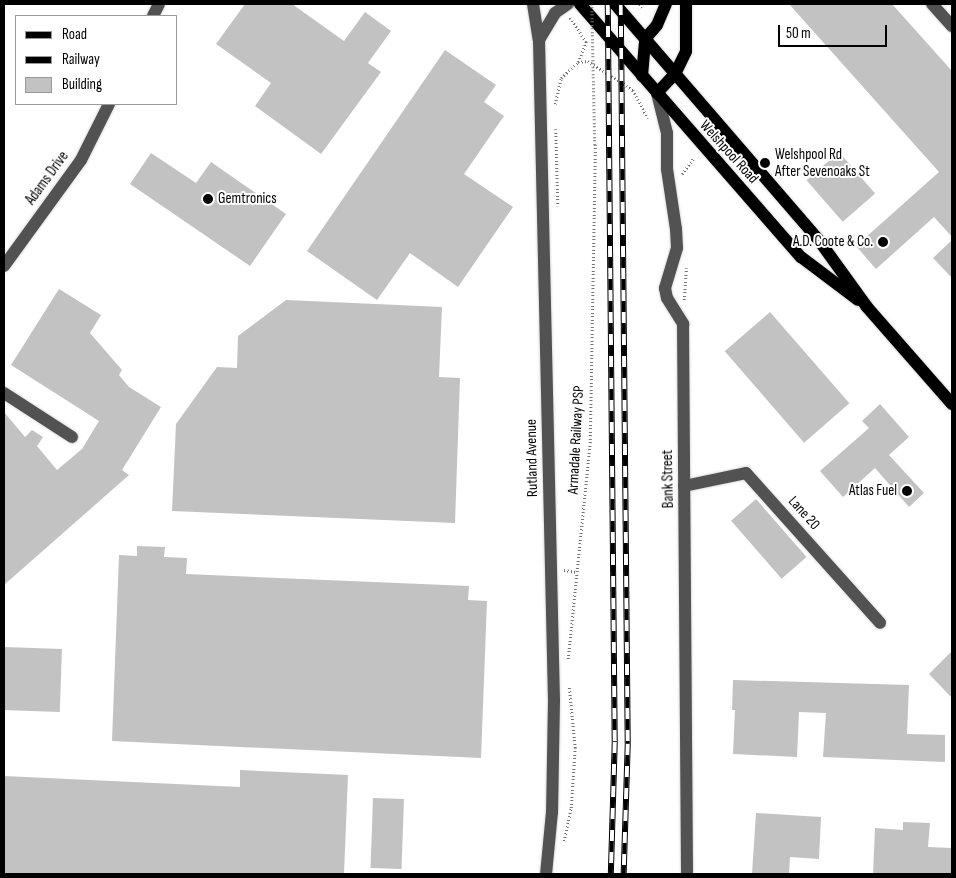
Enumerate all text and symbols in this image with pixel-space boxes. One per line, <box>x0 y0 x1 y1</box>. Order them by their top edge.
legend <box>15 15 178 105</box>
scale bar <box>781 15 890 47</box>
text: 50 m <box>786 24 811 43</box>
text: Road <box>62 25 87 44</box>
text: Railway <box>62 50 100 69</box>
text: Building <box>62 75 102 94</box>
street label: Welshpool Road <box>696 117 762 187</box>
place label: Welshpool Rd After Sevenoaks St <box>775 145 870 180</box>
street label: Adams Drive <box>22 148 72 208</box>
marker: Welshpool Rd After Sevenoaks St <box>759 157 771 169</box>
place label: Gemtronics <box>218 190 277 208</box>
marker: Gemtronics <box>202 193 214 205</box>
place label: A.D. Coote & Co. <box>793 233 873 251</box>
marker: A.D. Coote & Co. <box>877 236 889 248</box>
street label: Armadale Railway PSP <box>564 385 588 495</box>
street label: Rutland Avenue <box>522 419 542 497</box>
street label: Bank Street <box>658 450 678 508</box>
place label: Atlas Fuel <box>849 482 897 500</box>
marker: Atlas Fuel <box>901 485 913 497</box>
street label: Lane 20 <box>784 492 824 534</box>

